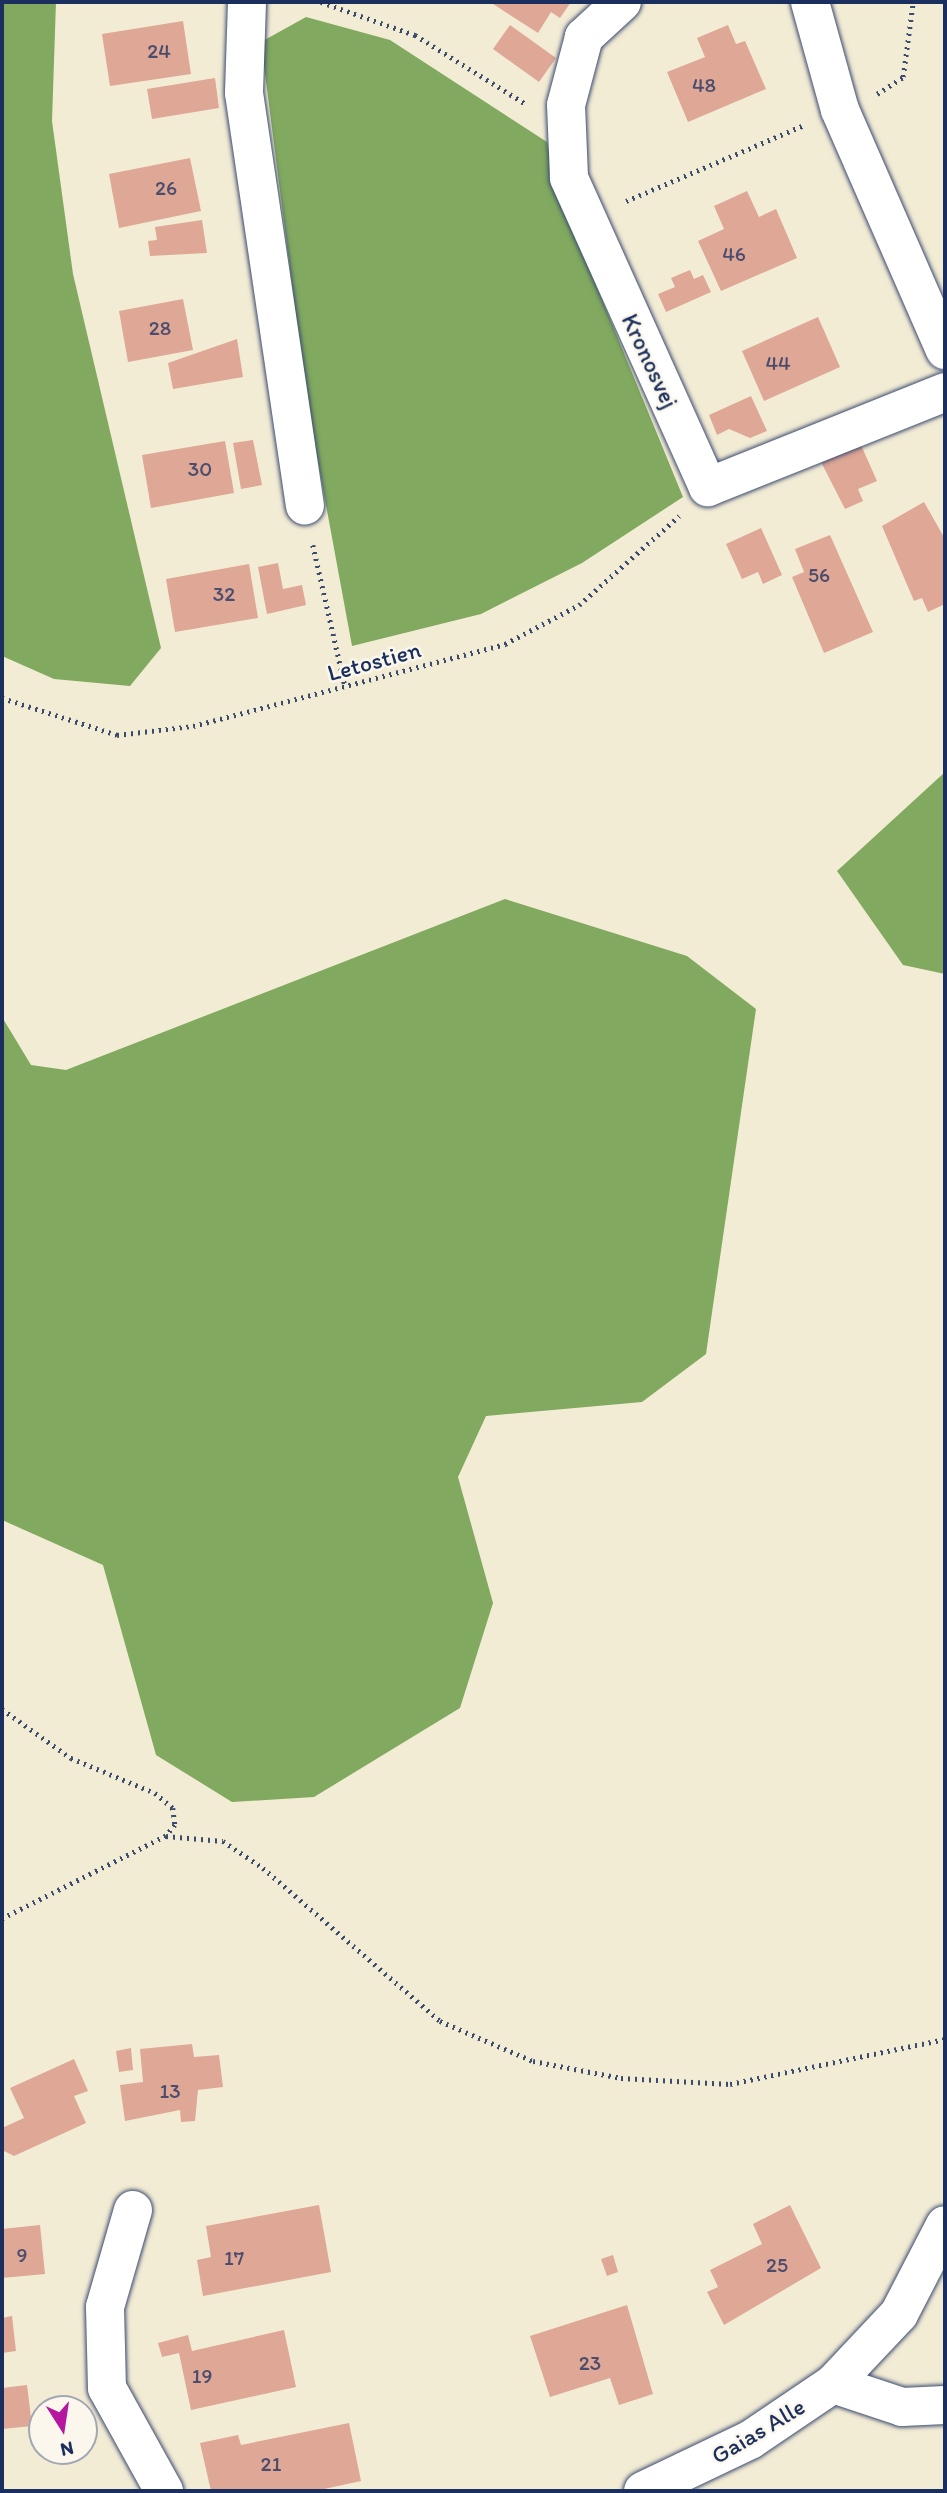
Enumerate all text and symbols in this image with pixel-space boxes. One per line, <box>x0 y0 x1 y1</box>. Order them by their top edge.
house number: 24 <box>147 38 171 64</box>
house number: 48 <box>692 72 716 98</box>
house number: 26 <box>155 175 177 201</box>
house number: 46 <box>722 241 746 267</box>
street label: Kronosvej <box>616 309 684 413</box>
house number: 28 <box>149 315 171 341</box>
house number: 44 <box>765 350 791 376</box>
house number: 30 <box>188 456 212 482</box>
house number: 56 <box>808 562 830 588</box>
house number: 32 <box>213 581 235 607</box>
street label: Letostien <box>324 635 424 687</box>
house number: 13 <box>159 2078 181 2104</box>
house number: 9 <box>17 2242 27 2268</box>
house number: 17 <box>224 2245 244 2271</box>
house number: 25 <box>766 2252 788 2278</box>
house number: 23 <box>579 2350 601 2376</box>
house number: 19 <box>192 2363 212 2389</box>
street label: Gaias Alle <box>706 2392 810 2470</box>
north arrow <box>28 2395 98 2465</box>
text: N <box>58 2436 76 2462</box>
house number: 21 <box>261 2451 281 2477</box>

